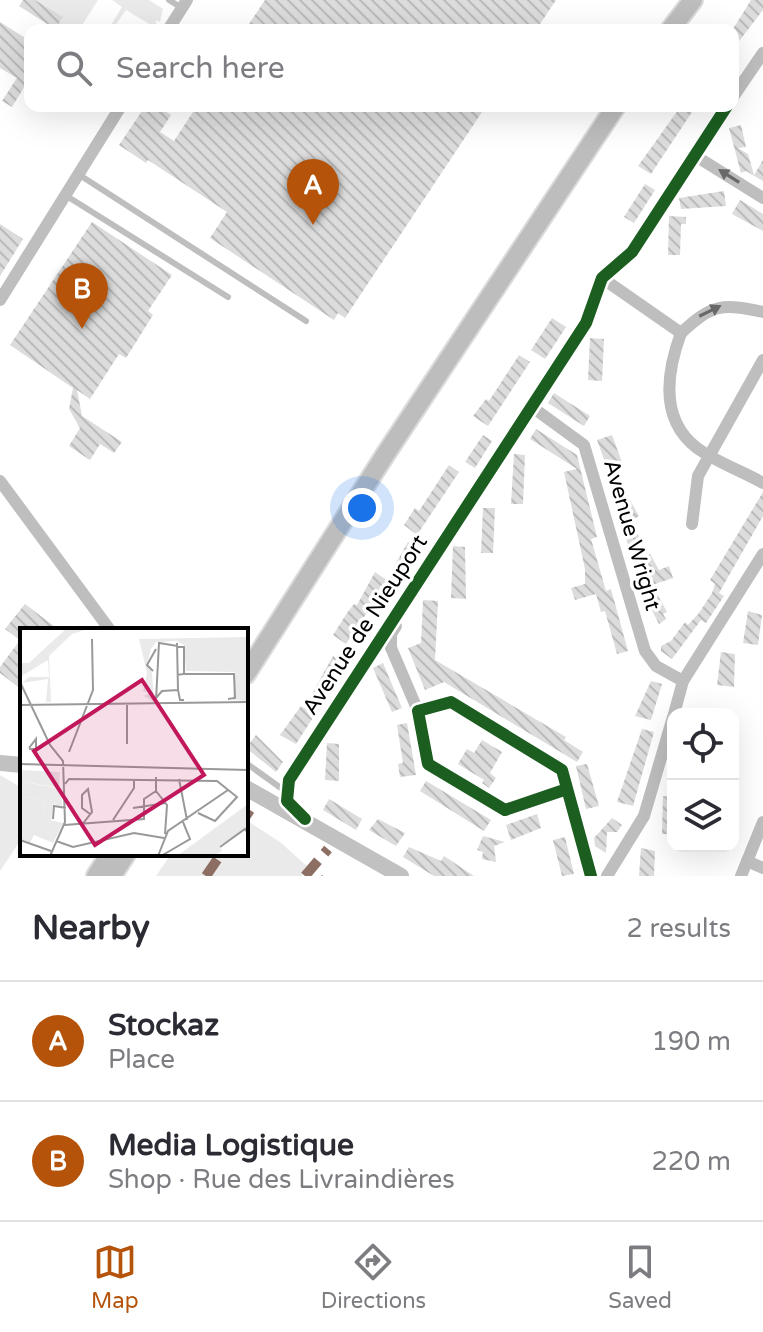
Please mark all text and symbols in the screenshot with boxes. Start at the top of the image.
search box [24,24,739,112]
icon: search [52,46,96,90]
text: Search here [116,50,285,87]
pin: A [287,159,339,225]
one-way arrow [718,170,740,184]
pin: B [56,263,108,329]
one-way arrow [699,304,722,318]
street label: Avenue Wright [598,456,666,614]
your location [342,488,382,528]
street label: Avenue de Nieuport [297,530,433,720]
inset map [20,628,248,856]
map controls [667,708,739,852]
button: locate [667,708,739,780]
button: layers [667,780,739,852]
text: Nearby [32,908,150,949]
text: 2 results [626,913,731,944]
text: Stockaz [108,1007,219,1044]
text: A [48,1026,68,1057]
text: 190 m [651,1026,731,1057]
text: Place [108,1044,175,1075]
text: Media Logistique [108,1127,354,1164]
text: B [49,1146,67,1177]
text: 220 m [651,1146,731,1177]
text: Shop · Rue des Livraindières [108,1164,455,1195]
tab: Map [91,1240,139,1314]
tab: Directions [321,1240,426,1314]
tab: Saved [608,1240,672,1314]

